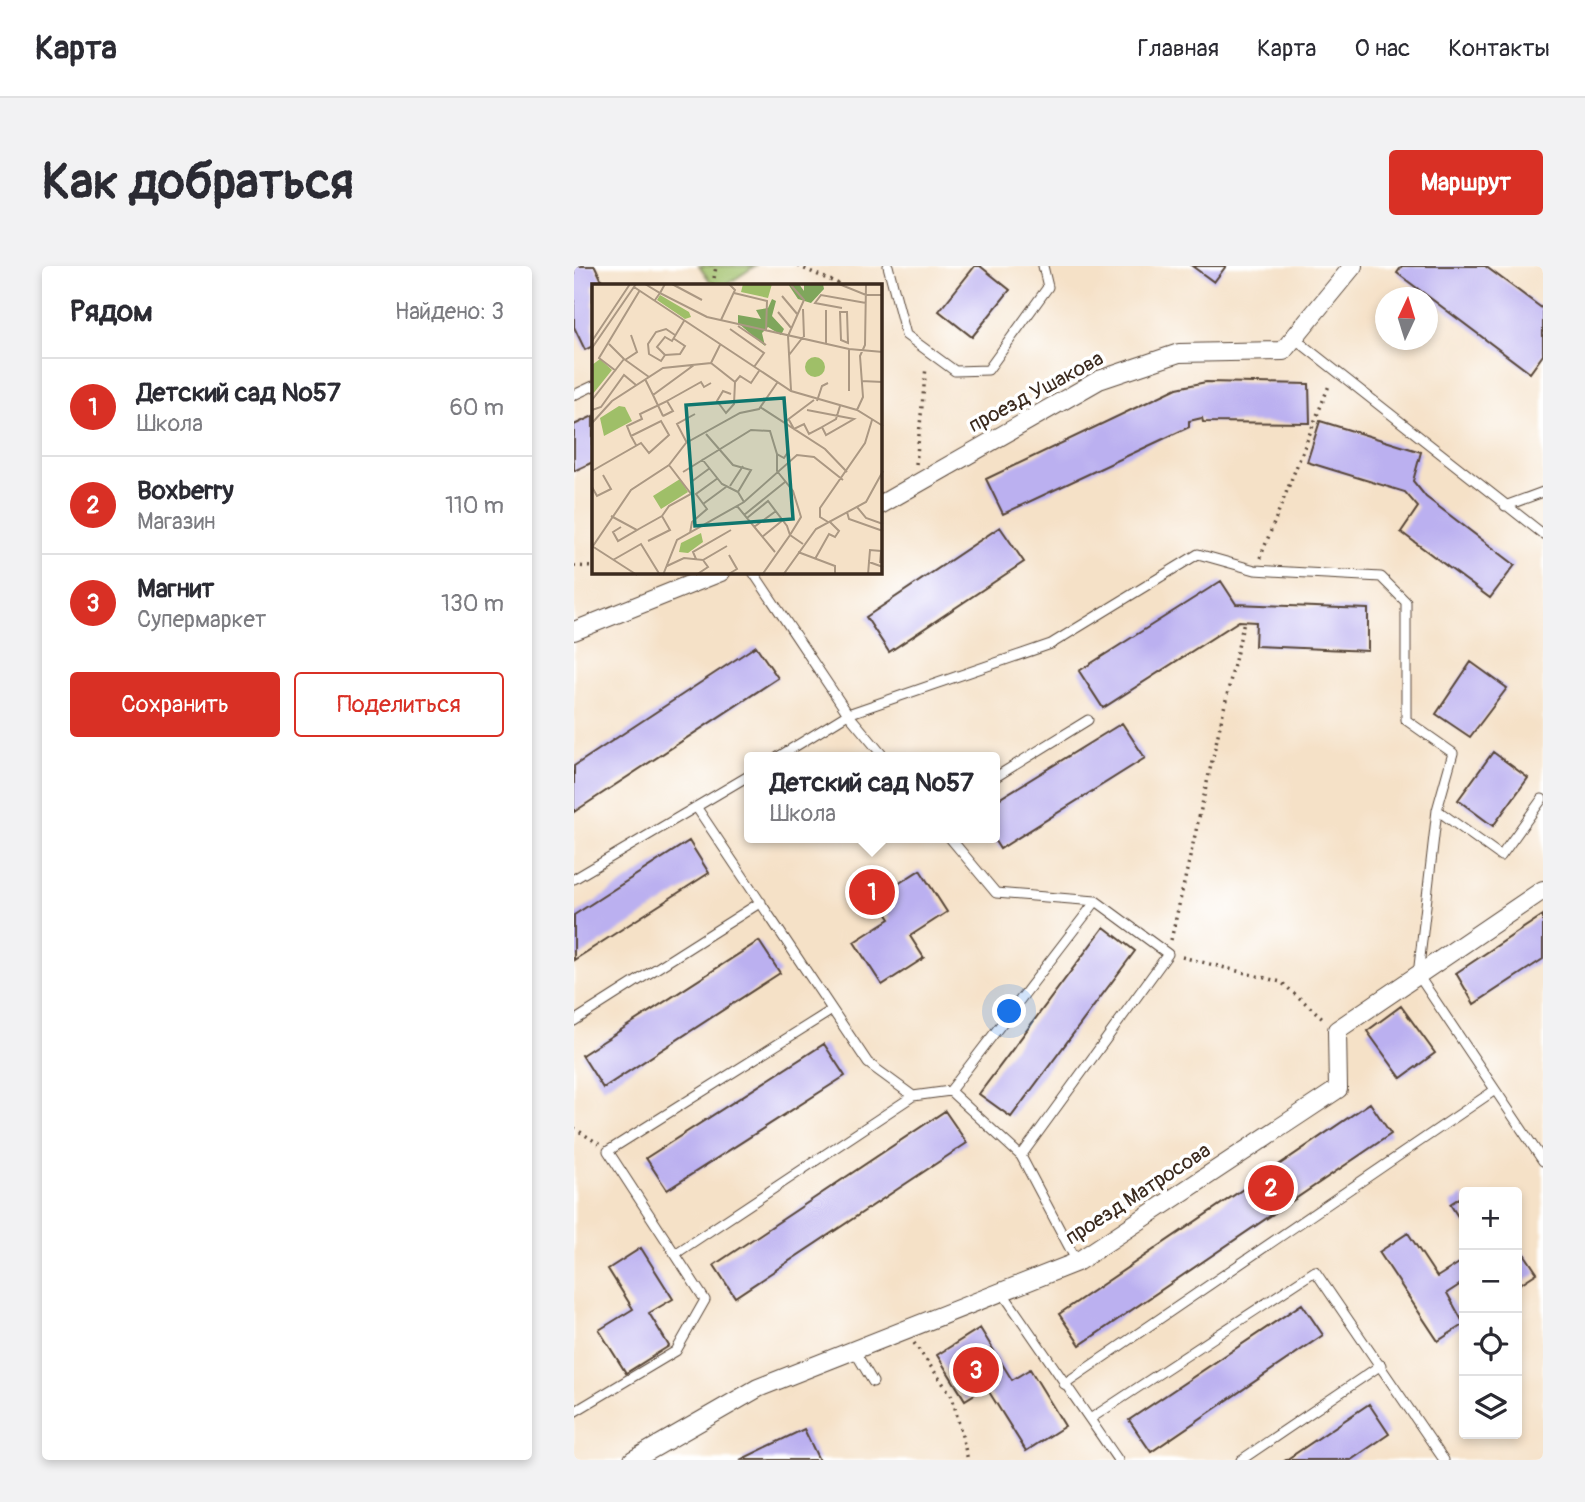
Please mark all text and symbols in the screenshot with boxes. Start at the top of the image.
text: Карта [35,28,117,69]
text: Главная [1138,34,1219,63]
text: Карта [1257,34,1317,63]
text: О нас [1355,34,1410,63]
text: Контакты [1448,34,1550,63]
button: Маршрут [1389,150,1543,215]
text: Как добраться [42,152,354,213]
inset map [592,284,882,574]
north arrow [1375,287,1438,350]
text: Рядом [70,293,153,330]
text: Найдено: 3 [395,297,504,326]
street label: проезд Ушакова [964,345,1108,439]
text: Детский сад №57 [137,377,341,409]
text: 1 [89,393,98,422]
text: 60 m [449,393,504,422]
text: Школа [137,409,203,438]
text: Boxberry [137,475,234,507]
text: 2 [87,491,99,520]
text: 110 m [445,491,504,520]
text: Магазин [137,507,216,536]
text: Магнит [137,573,214,605]
text: 3 [87,589,99,618]
text: 130 m [441,589,504,618]
text: Супермаркет [137,605,266,634]
button: Сохранить [70,672,280,737]
button: Поделиться [294,672,504,737]
popup [744,752,1000,843]
text: Детский сад №57 [770,767,974,799]
text: Школа [770,799,836,828]
pin: 1 [849,866,895,918]
your location [992,994,1026,1028]
street label: проезд Матросова [1060,1137,1216,1251]
pin: 2 [1248,1162,1294,1214]
map controls [1459,1187,1522,1439]
button: + [1459,1187,1522,1250]
button: − [1459,1250,1522,1313]
button: locate [1459,1313,1522,1376]
pin: 3 [953,1344,999,1396]
button: layers [1459,1376,1522,1439]

